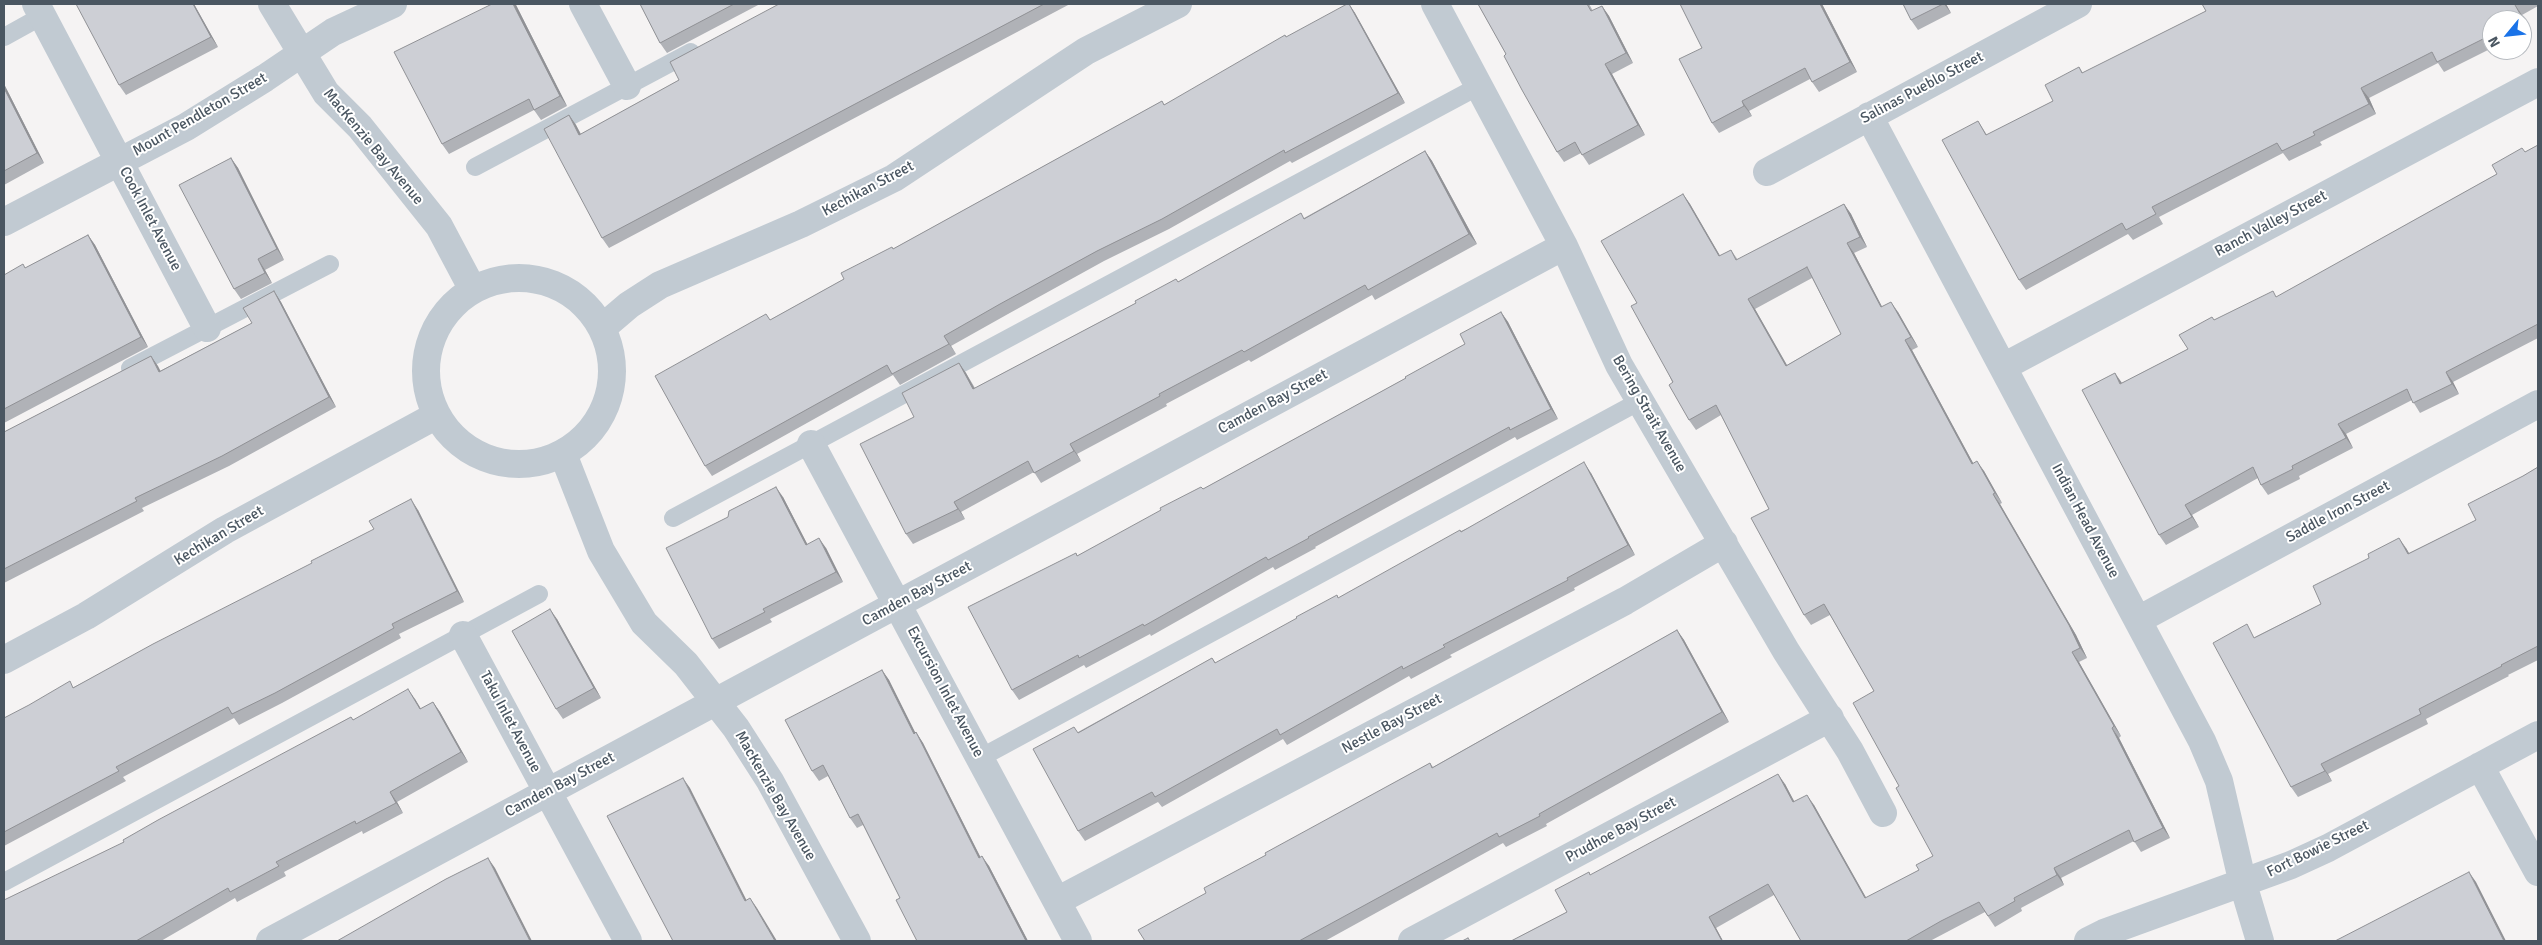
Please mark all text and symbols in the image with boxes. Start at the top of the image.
north arrow [2482,10,2532,60]
text: N [2484,34,2504,50]
street label: Salinas Pueblo Street [1858,48,1986,128]
street label: Mount Pendleton Street [130,69,270,161]
street label: MacKenzie Bay Avenue [319,85,427,209]
street label: Kechikan Street [819,157,917,221]
street label: Cook Inlet Avenue [115,164,185,274]
street label: Ranch Valley Street [2212,187,2330,261]
street label: Bering Strait Avenue [1608,352,1690,476]
street label: Camden Bay Street [1215,366,1331,438]
street label: Indian Head Avenue [2047,461,2123,581]
street label: Saddle Iron Street [2283,477,2393,547]
street label: Kechikan Street [171,502,267,570]
street label: Camden Bay Street [859,558,975,630]
street label: Excursion Inlet Avenue [903,623,987,761]
street label: Taku Inlet Avenue [476,668,544,776]
street label: Nestle Bay Street [1339,690,1445,758]
street label: MacKenzie Bay Avenue [731,728,819,864]
street label: Camden Bay Street [502,749,618,821]
street label: Prudhoe Bay Street [1563,793,1679,867]
street label: Fort Bowie Street [2264,817,2372,881]

